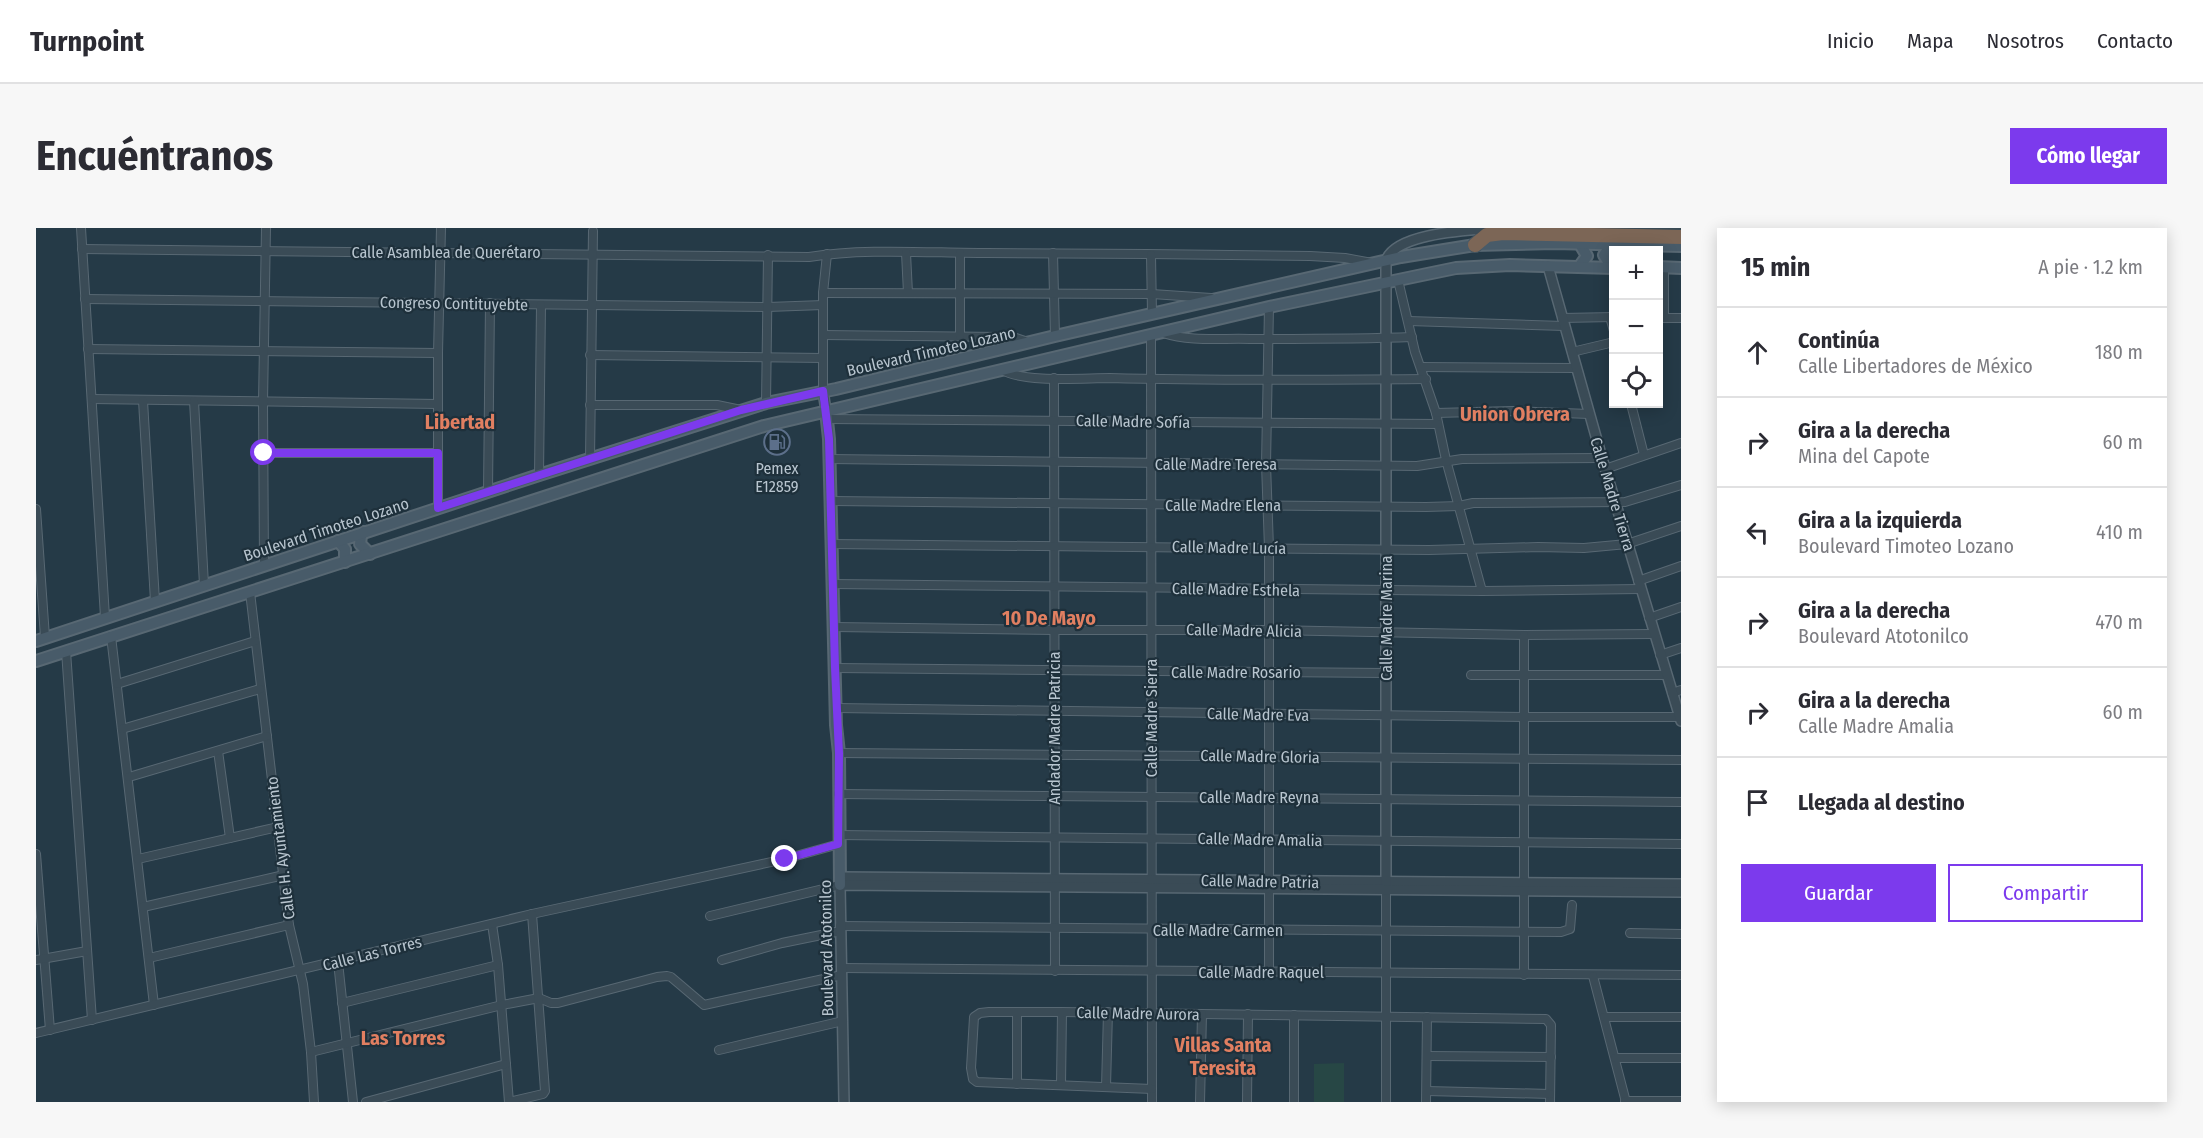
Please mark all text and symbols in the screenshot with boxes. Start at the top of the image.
text: Turnpoint [30,25,144,58]
text: Inicio [1827,28,1874,54]
text: Mapa [1907,28,1954,54]
text: Nosotros [1987,28,2064,54]
text: Contacto [2097,28,2173,54]
button: Cómo llegar [2010,128,2167,184]
text: Encuéntranos [36,131,273,181]
street label: Calle Asamblea de Querétaro [351,243,541,262]
map controls [1609,246,1663,408]
button: + [1609,246,1663,300]
text: 15 min [1741,252,1810,283]
text: A pie · 1.2 km [2038,255,2143,279]
street label: Congreso Contituyebte [380,293,528,314]
button: − [1609,300,1663,354]
street label: Boulevard Timoteo Lozano [845,323,1017,380]
text: Continúa [1798,327,1880,354]
icon: ahead [1741,336,1774,369]
text: 180 m [2095,340,2143,364]
button: locate [1609,354,1663,408]
text: Calle Libertadores de México [1798,354,2033,378]
district label: Union Obrera [1460,402,1570,426]
district label: Libertad [425,410,495,434]
street label: Calle Madre Sofía [1076,411,1190,432]
text: Gira a la derecha [1798,417,1950,444]
icon: right [1741,426,1774,459]
fuel station icon: Pemex E12859 [762,427,792,457]
text: 60 m [2103,430,2143,454]
street label: Calle Madre Tierra [1586,435,1639,554]
route start [250,439,276,465]
text: Mina del Capote [1798,444,1930,468]
street label: Calle Madre Teresa [1155,455,1277,474]
place label: Pemex E12859 [755,459,799,496]
street label: Boulevard Timoteo Lozano [241,494,411,565]
street label: Calle Madre Elena [1165,496,1281,515]
text: Gira a la izquierda [1798,507,1962,534]
icon: left [1741,516,1774,549]
text: 410 m [2096,520,2143,544]
text: Boulevard Timoteo Lozano [1798,534,2014,558]
street label: Calle Madre Lucía [1172,537,1286,558]
street label: Calle Madre Marina [1377,555,1396,681]
street label: Calle Madre Esthela [1172,579,1300,600]
text: Gira a la derecha [1798,597,1950,624]
district label: 10 De Mayo [1002,606,1096,630]
icon: right [1741,606,1774,639]
text: 470 m [2095,610,2143,634]
street label: Calle Madre Alicia [1186,620,1302,641]
text: Boulevard Atotonilco [1798,624,1969,648]
street label: Andador Madre Patricia [1045,651,1064,805]
street label: Calle Madre Sierra [1142,659,1161,777]
street label: Calle Madre Rosario [1171,663,1301,682]
text: Gira a la derecha [1798,687,1950,714]
icon: right [1741,696,1774,729]
text: 60 m [2103,700,2143,724]
street label: Calle Madre Eva [1207,704,1309,725]
text: Calle Madre Amalia [1798,714,1954,738]
street label: Calle Madre Gloria [1200,746,1320,767]
street label: Calle H. Ayuntamiento [262,775,299,921]
icon: arrive [1741,786,1774,819]
street label: Calle Madre Reyna [1199,788,1319,807]
text: Llegada al destino [1798,789,1965,816]
street label: Calle Madre Amalia [1197,829,1323,850]
route end [771,845,797,871]
button: Guardar [1741,864,1936,922]
button: Compartir [1948,864,2143,922]
street label: Calle Madre Patria [1201,871,1319,892]
street label: Boulevard Atotonilco [816,880,837,1016]
street label: Calle Madre Carmen [1153,921,1283,940]
street label: Calle Las Torres [321,932,424,975]
street label: Calle Madre Raquel [1198,963,1324,982]
street label: Calle Madre Aurora [1076,1003,1200,1024]
district label: Las Torres [361,1026,445,1050]
district label: Villas Santa Teresita [1174,1033,1271,1080]

